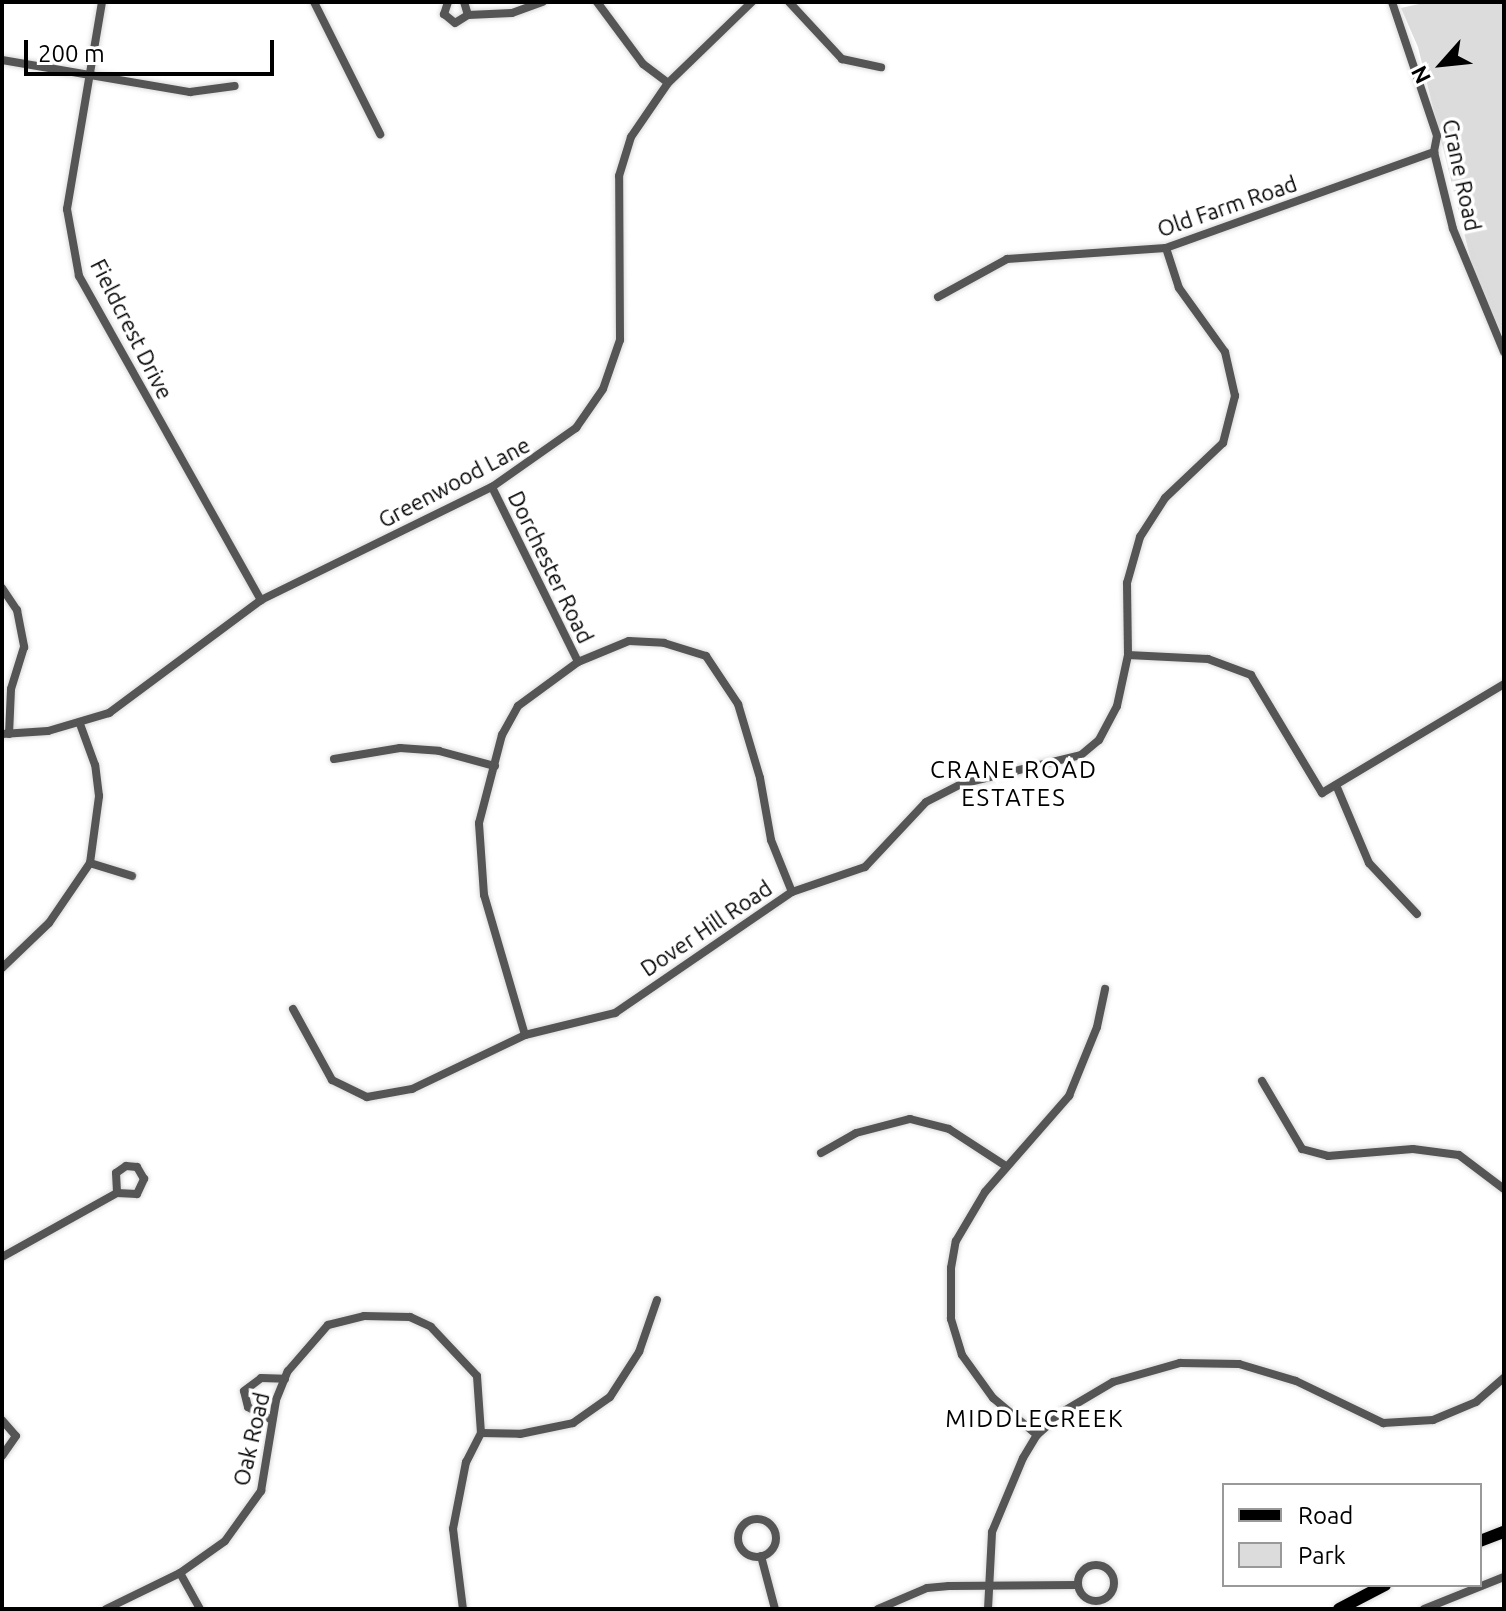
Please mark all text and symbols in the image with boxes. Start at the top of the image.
scale bar [28,24,278,74]
north arrow [1402,24,1482,104]
text: 200 m [38,40,105,67]
text: N [1405,62,1435,88]
street label: Crane Road [1437,117,1487,233]
street label: Old Farm Road [1154,170,1300,242]
street label: Fieldcrest Drive [85,255,179,403]
street label: Greenwood Lane [374,431,534,533]
street label: Dorchester Road [503,487,599,647]
district label: CRANE ROAD ESTATES [930,756,1098,812]
street label: Dover Hill Road [635,874,777,982]
street label: Oak Road [227,1390,275,1488]
district label: MIDDLECREEK [945,1405,1125,1433]
legend [1222,1483,1482,1587]
text: Road [1298,1502,1353,1529]
text: Park [1298,1542,1346,1569]

